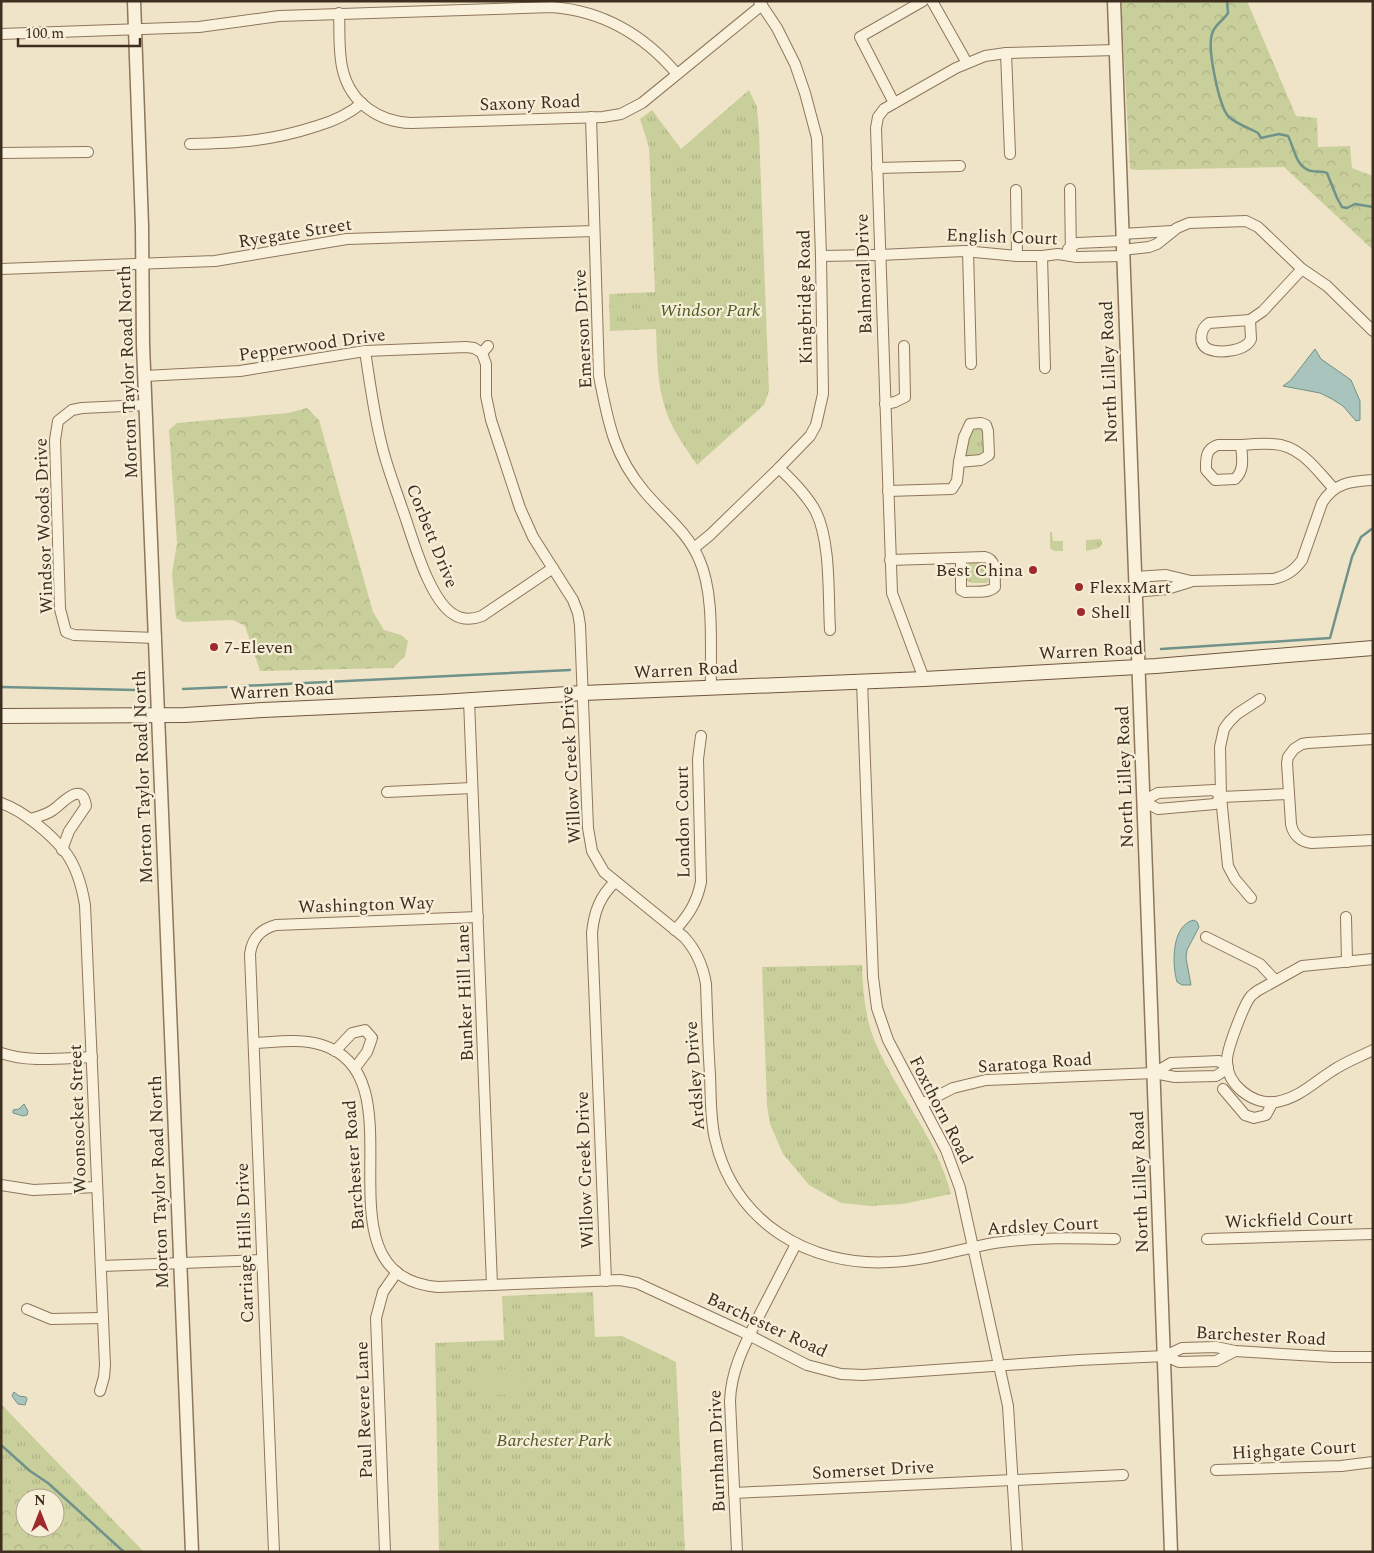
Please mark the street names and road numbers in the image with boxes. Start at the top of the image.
street label: Saxony Road [479,88,581,118]
street label: Ryegate Street [236,211,354,255]
street label: Balmoral Drive [848,213,880,335]
street label: English Court [946,222,1058,252]
street label: Kingbridge Road [790,229,820,365]
street label: Morton Taylor Road North [111,265,145,479]
street label: Emerson Drive [566,269,600,389]
street label: North Lilley Road [1093,300,1125,444]
street label: Pepperwood Drive [237,321,387,369]
street label: Windsor Woods Drive [27,438,61,614]
street label: Corbett Drive [399,480,465,592]
street label: Warren Road [1038,635,1144,667]
street label: Warren Road [633,654,739,686]
street label: Morton Taylor Road North [126,670,160,884]
street label: Warren Road [229,675,335,707]
street label: Willow Creek Drive [553,686,589,844]
street label: North Lilley Road [1109,705,1141,849]
street label: London Court [669,765,697,879]
street label: Washington Way [298,889,436,921]
street label: Bunker Hill Lane [449,924,481,1062]
street label: Ardsley Drive [678,1020,712,1132]
street label: Woonsocket Street [62,1044,94,1194]
street label: Saratoga Road [977,1046,1093,1080]
street label: Foxthorn Road [902,1051,980,1169]
street label: Morton Taylor Road North [142,1075,176,1289]
street label: Willow Creek Drive [569,1091,601,1249]
street label: Barchester Road [336,1099,372,1231]
street label: North Lilley Road [1124,1110,1156,1254]
street label: Carriage Hills Drive [229,1162,261,1324]
street label: Wickfield Court [1224,1204,1354,1236]
street label: Ardsley Court [986,1210,1100,1242]
street label: Barchester Road [702,1285,832,1365]
street label: Barchester Road [1195,1319,1327,1353]
street label: Paul Revere Lane [348,1341,380,1479]
street label: Burnham Drive [701,1389,733,1513]
street label: Highgate Court [1231,1433,1357,1467]
street label: Somerset Drive [811,1453,935,1487]

